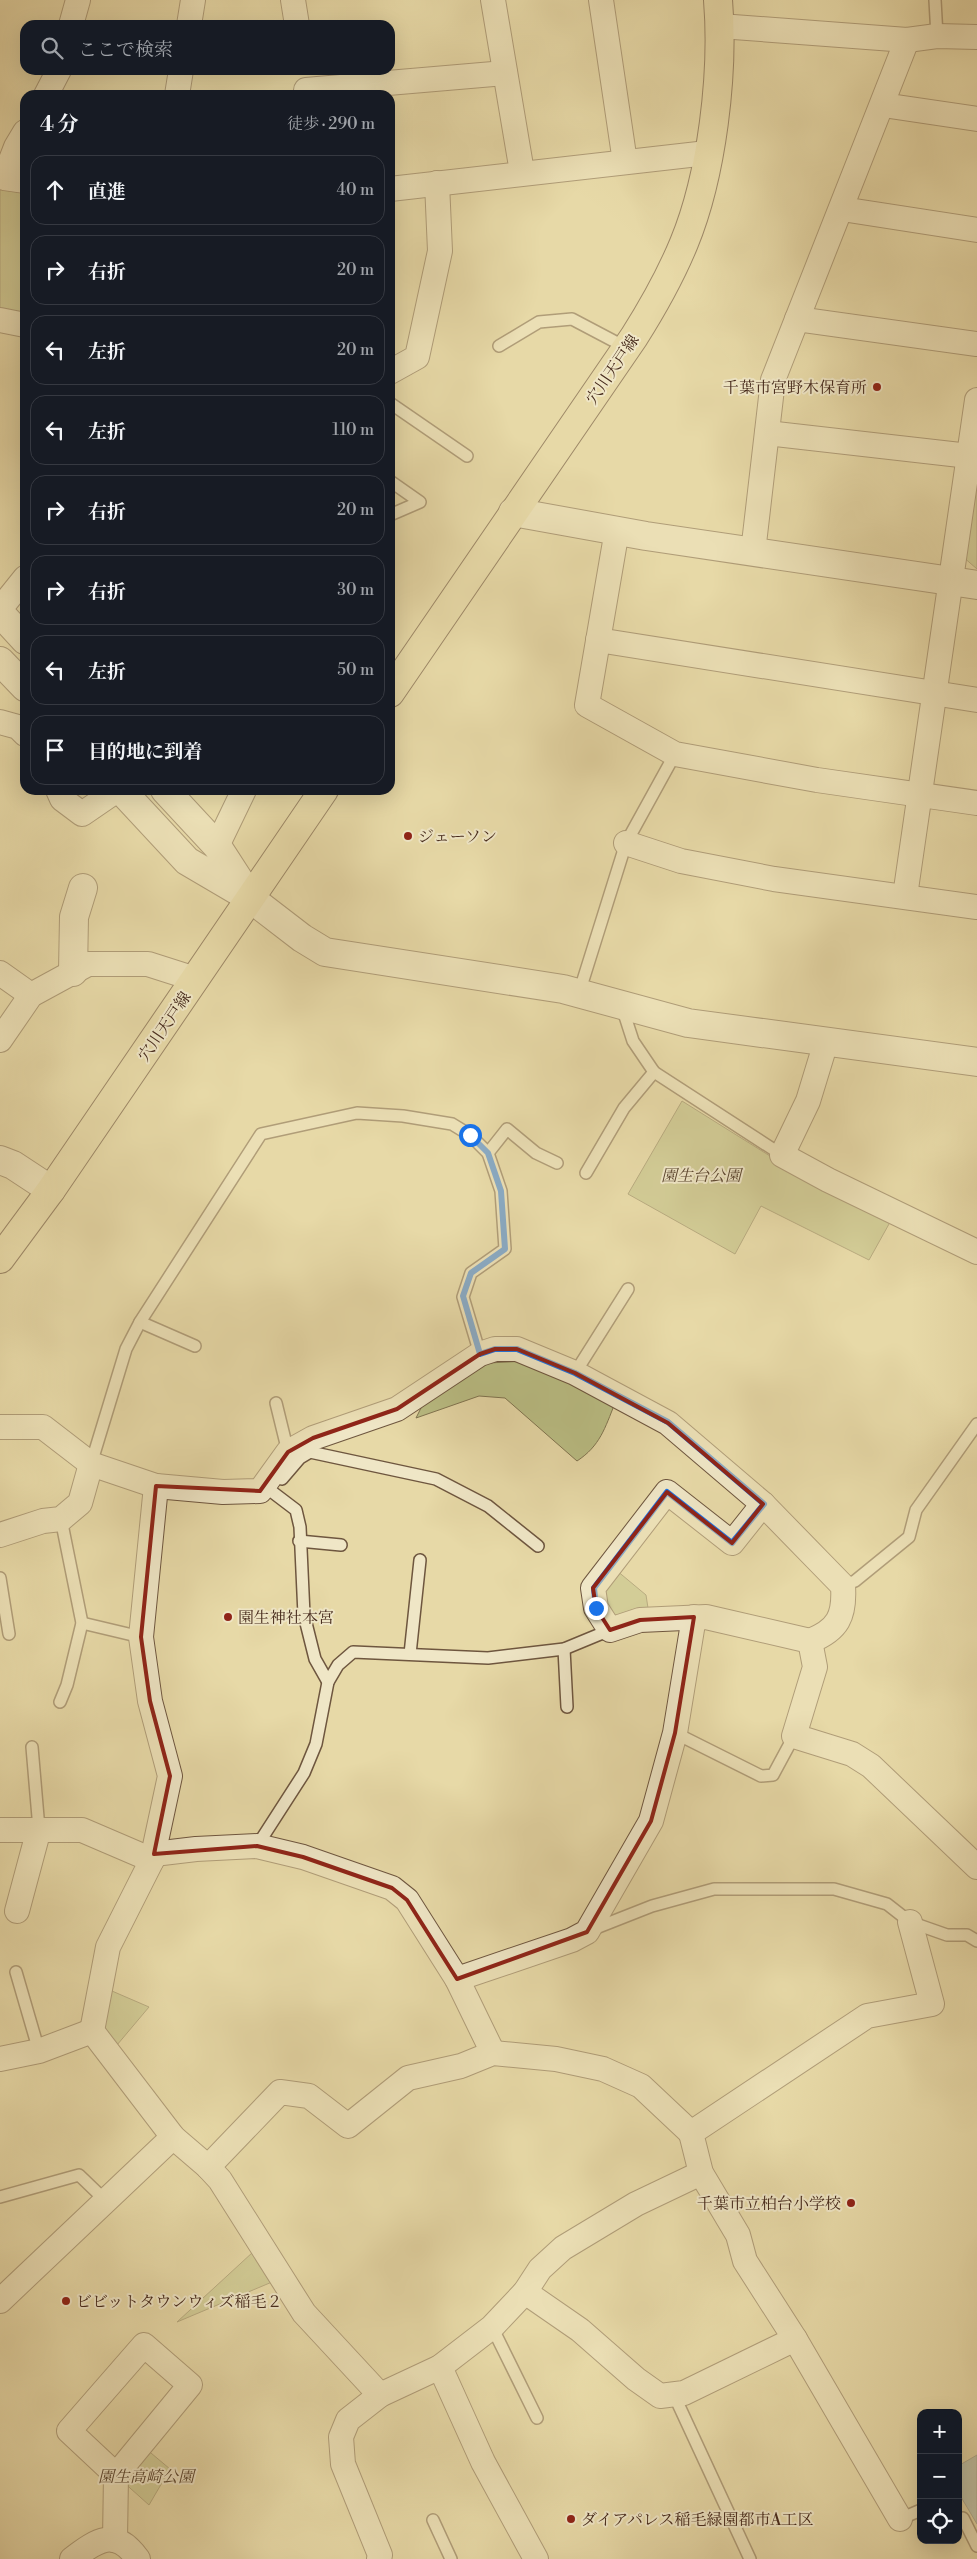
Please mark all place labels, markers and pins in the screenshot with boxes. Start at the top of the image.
place label: 千葉市宮野木保育所 [723,378,867,398]
marker: 千葉市宮野木保育所 [871,381,883,393]
place label: ジェーソン [418,827,497,847]
marker: ジェーソン [402,830,414,842]
place label: 園生神社本宮 [238,1608,334,1628]
marker: 園生神社本宮 [222,1611,234,1623]
place label: 千葉市立柏台小学校 [697,2194,841,2214]
marker: 千葉市立柏台小学校 [845,2197,857,2209]
place label: ビビットタウンウィズ稲毛２ [76,2292,282,2312]
marker: ビビットタウンウィズ稲毛２ [60,2295,72,2307]
place label: ダイアパレス稲毛緑園都市A工区 [581,2510,813,2530]
marker: ダイアパレス稲毛緑園都市A工区 [565,2513,577,2525]

